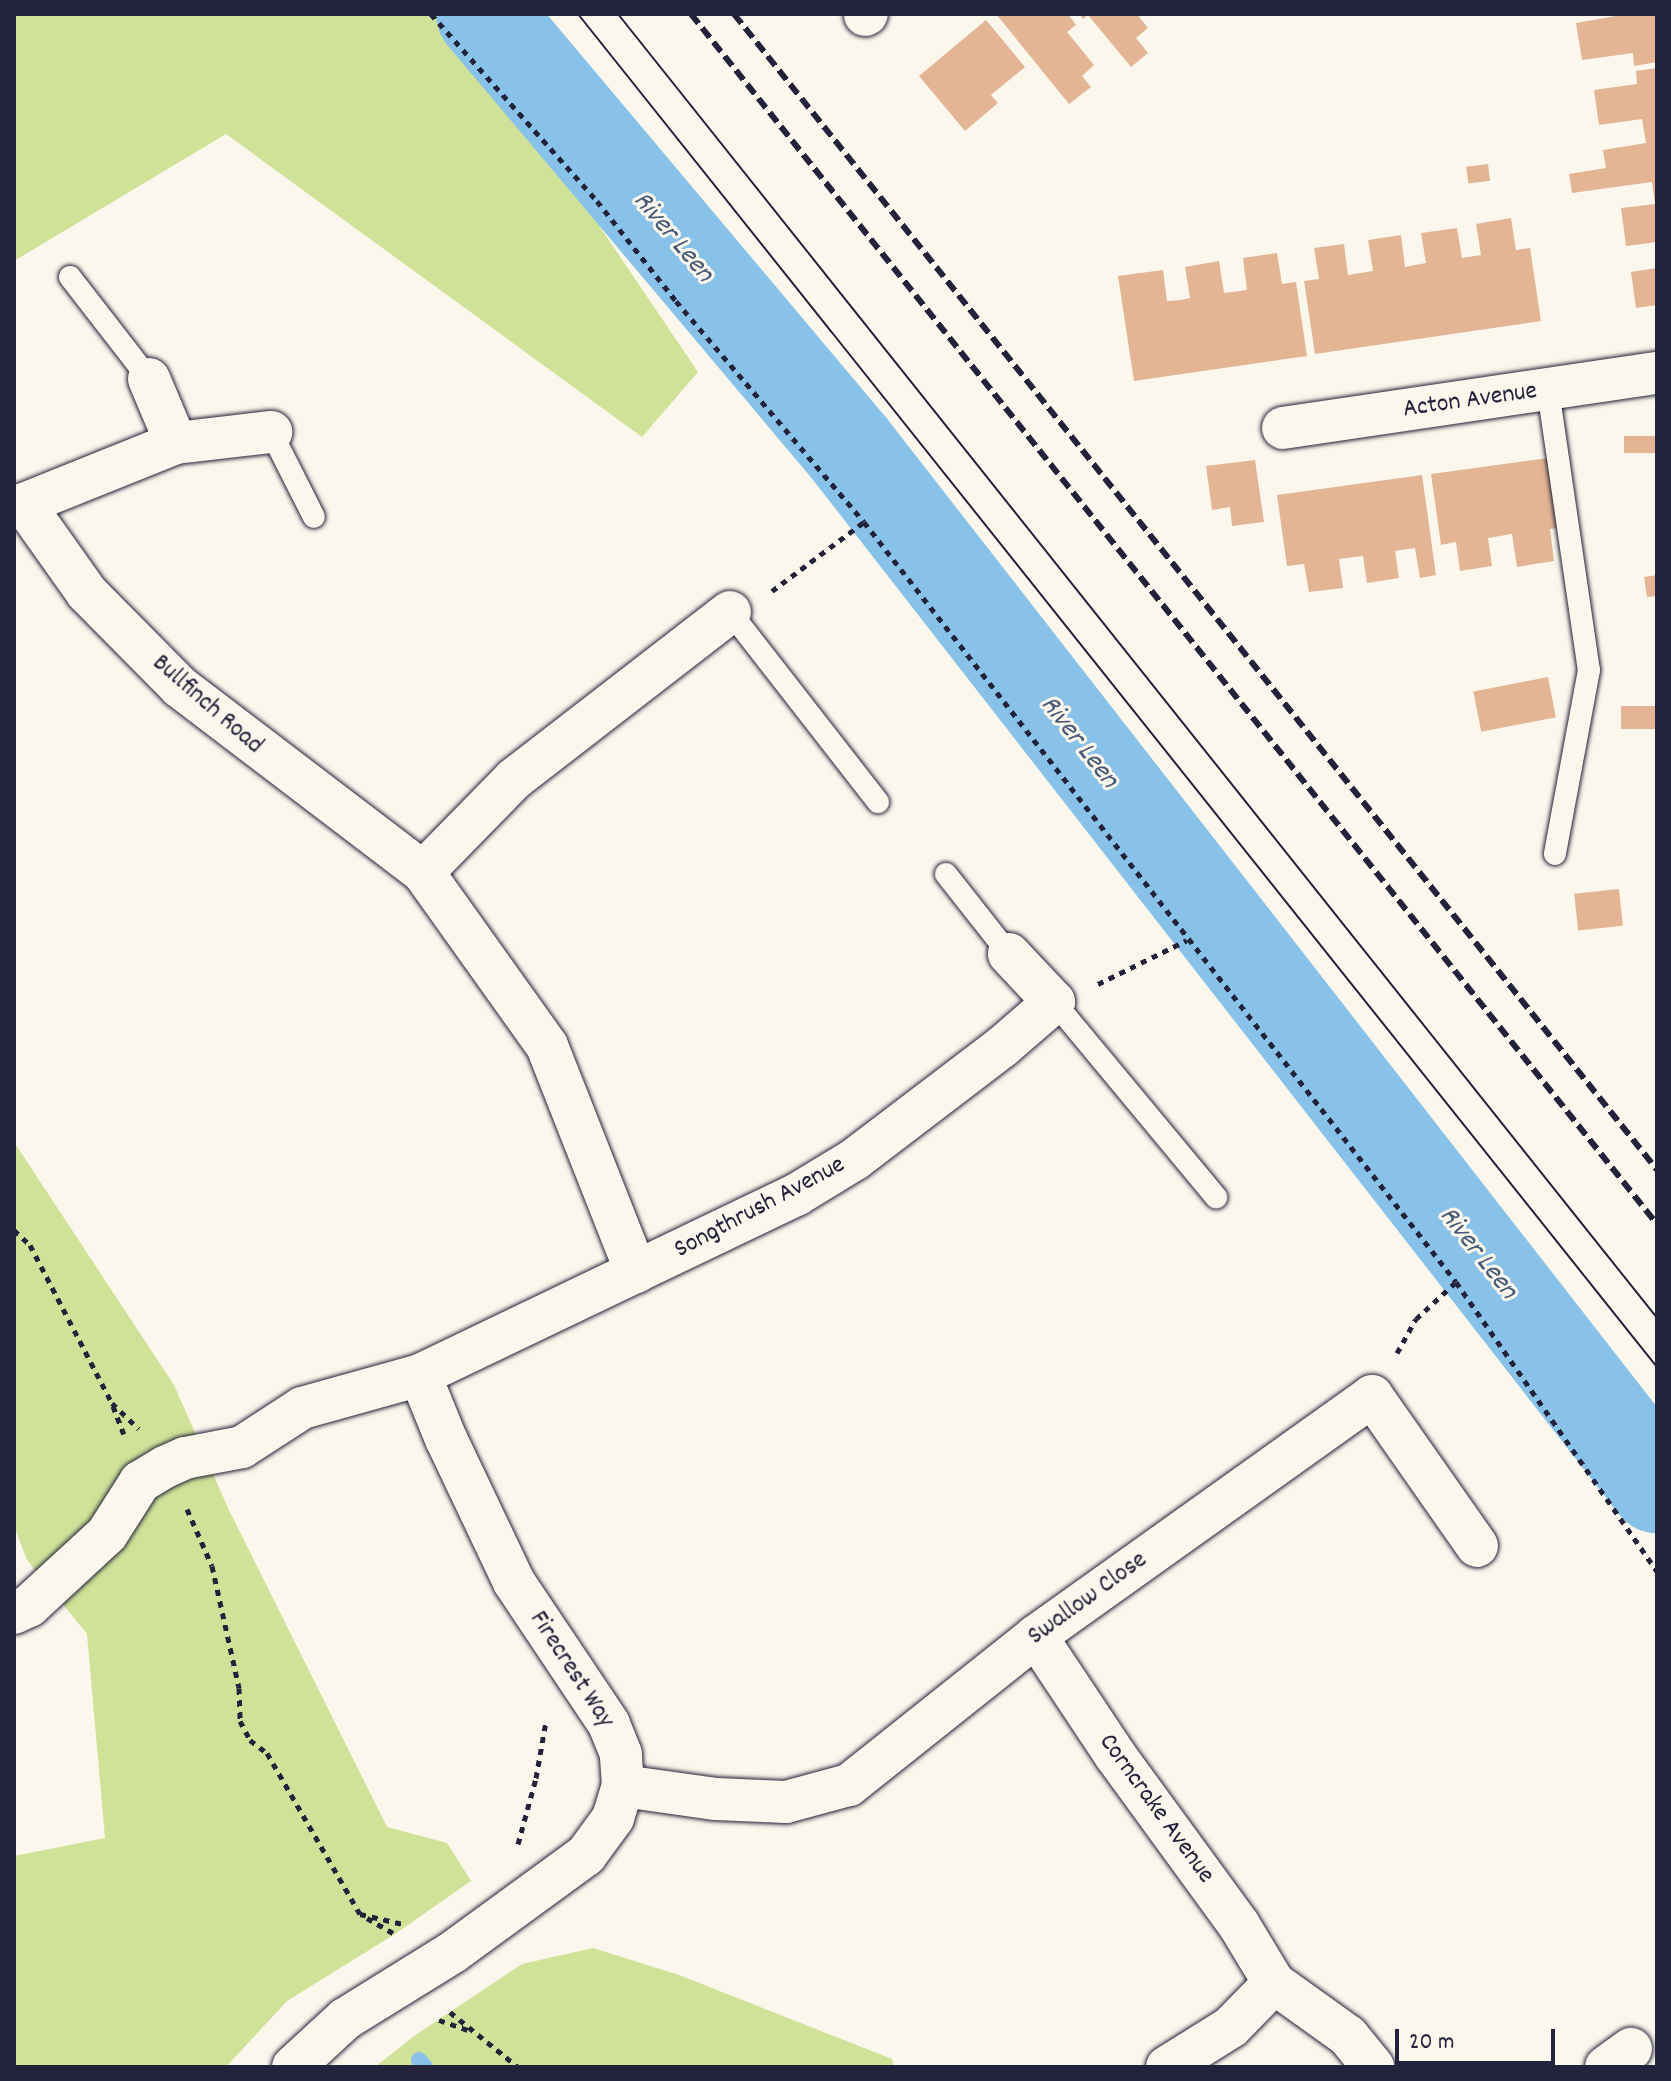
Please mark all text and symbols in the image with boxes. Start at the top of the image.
water label: River Leen [624,186,720,290]
street label: Acton Avenue [1401,376,1539,426]
street label: Bullfinch Road [145,648,269,762]
water label: River Leen [1031,690,1125,796]
street label: Songthrush Avenue [669,1150,851,1266]
water label: River Leen [1430,1201,1524,1307]
street label: Swallow Close [1022,1545,1154,1653]
street label: Firecrest Way [522,1606,620,1734]
street label: Corncrake Avenue [1091,1728,1221,1890]
scale bar [1399,2013,1559,2063]
text: 20 m [1409,2026,1455,2060]

